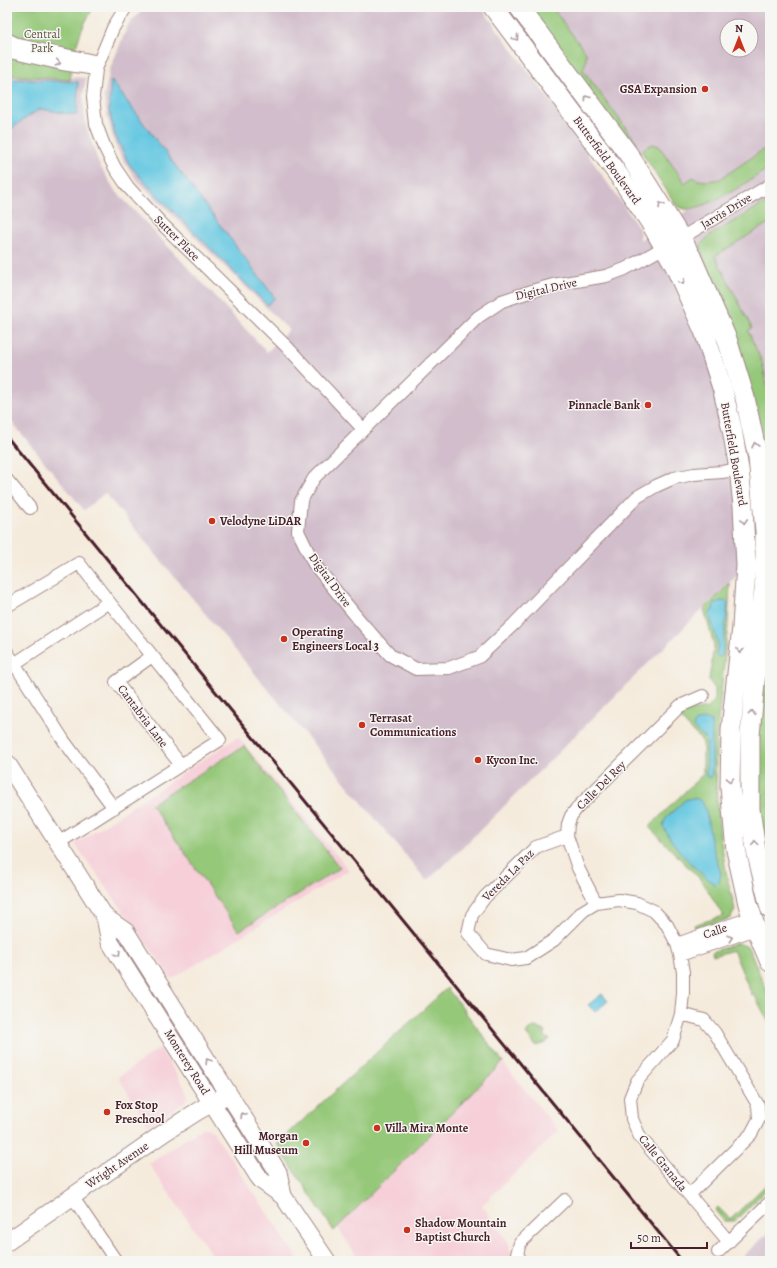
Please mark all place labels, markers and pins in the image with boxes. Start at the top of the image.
place label: GSA Expansion [620,81,697,97]
marker: GSA Expansion [700,84,710,94]
place label: Pinnacle Bank [568,397,641,413]
marker: Pinnacle Bank [643,400,653,410]
place label: Velodyne LiDAR [219,513,301,529]
marker: Velodyne LiDAR [207,516,217,526]
place label: Operating Engineers Local 3 [292,624,379,654]
marker: Operating Engineers Local 3 [279,634,289,644]
place label: Terrasat Communications [370,710,457,740]
marker: Terrasat Communications [357,720,367,730]
place label: Kycon Inc. [486,752,538,768]
marker: Kycon Inc. [473,755,483,765]
place label: Fox Stop Preschool [115,1097,165,1127]
marker: Fox Stop Preschool [102,1107,112,1117]
place label: Villa Mira Monte [384,1120,469,1136]
marker: Villa Mira Monte [372,1123,382,1133]
place label: Morgan Hill Museum [234,1128,298,1158]
marker: Morgan Hill Museum [301,1138,311,1148]
place label: Shadow Mountain Baptist Church [415,1215,507,1245]
marker: Shadow Mountain Baptist Church [402,1225,412,1235]

